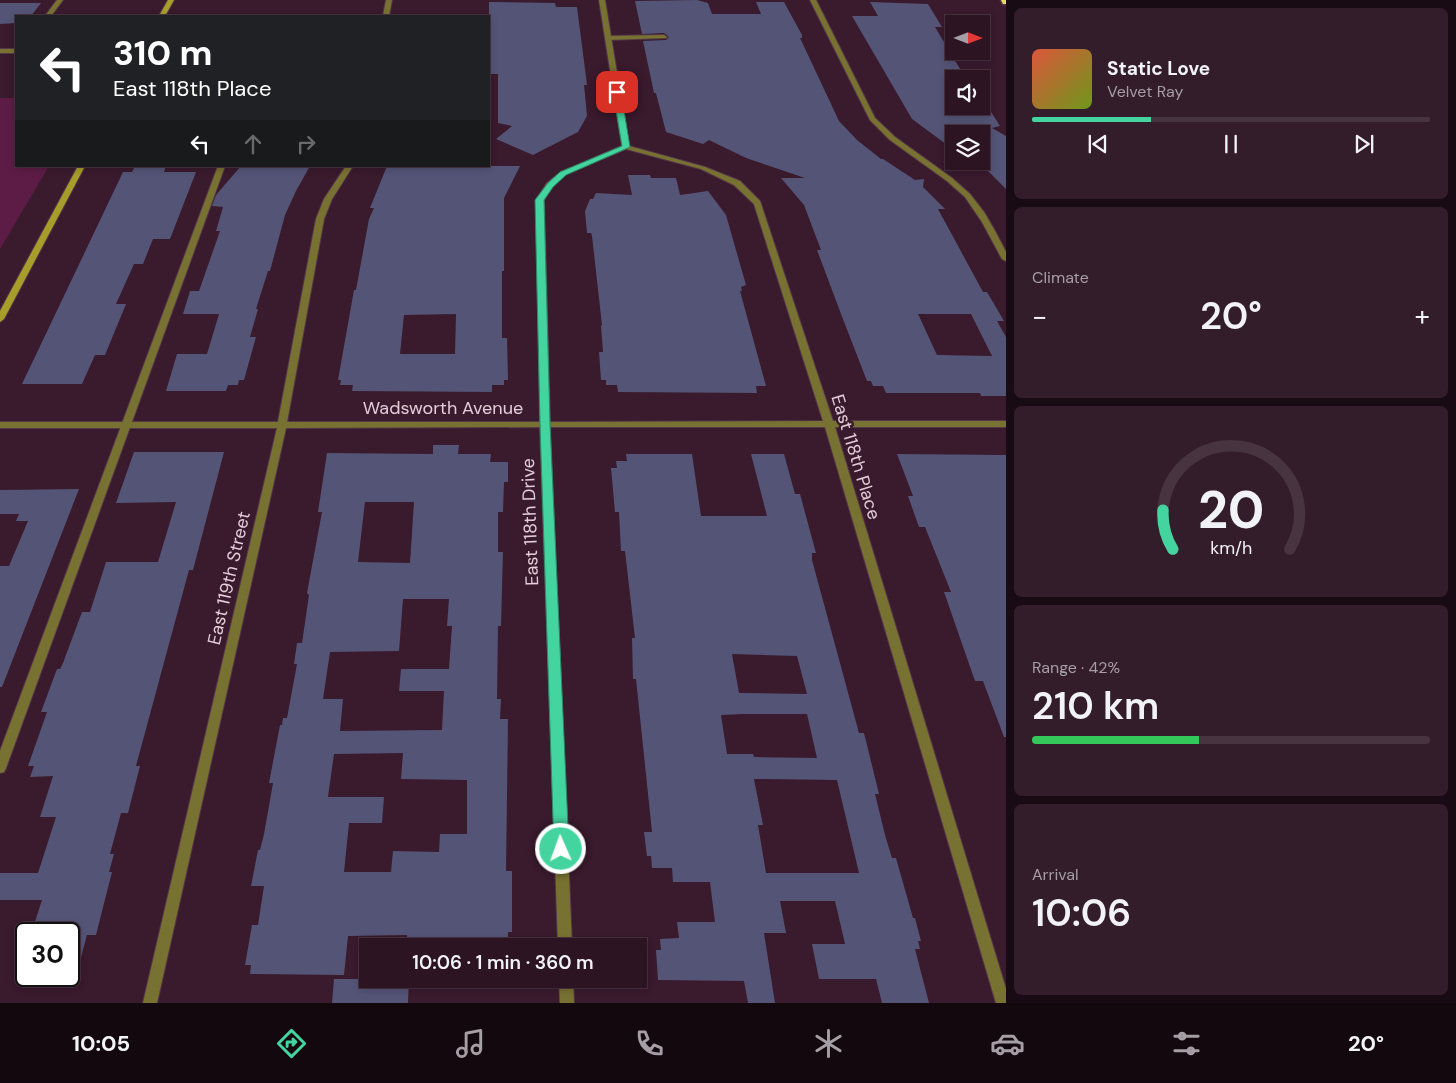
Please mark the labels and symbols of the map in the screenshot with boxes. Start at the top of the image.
north arrow [945,15,990,60]
pin [596,71,638,113]
street label: East 118th Place [826,392,886,522]
street label: Wadsworth Avenue [363,396,523,420]
street label: East 118th Drive [516,458,544,586]
street label: East 119th Street [202,509,256,647]
position arrow [534,822,586,874]
speed limit sign: 30 [15,922,80,987]

